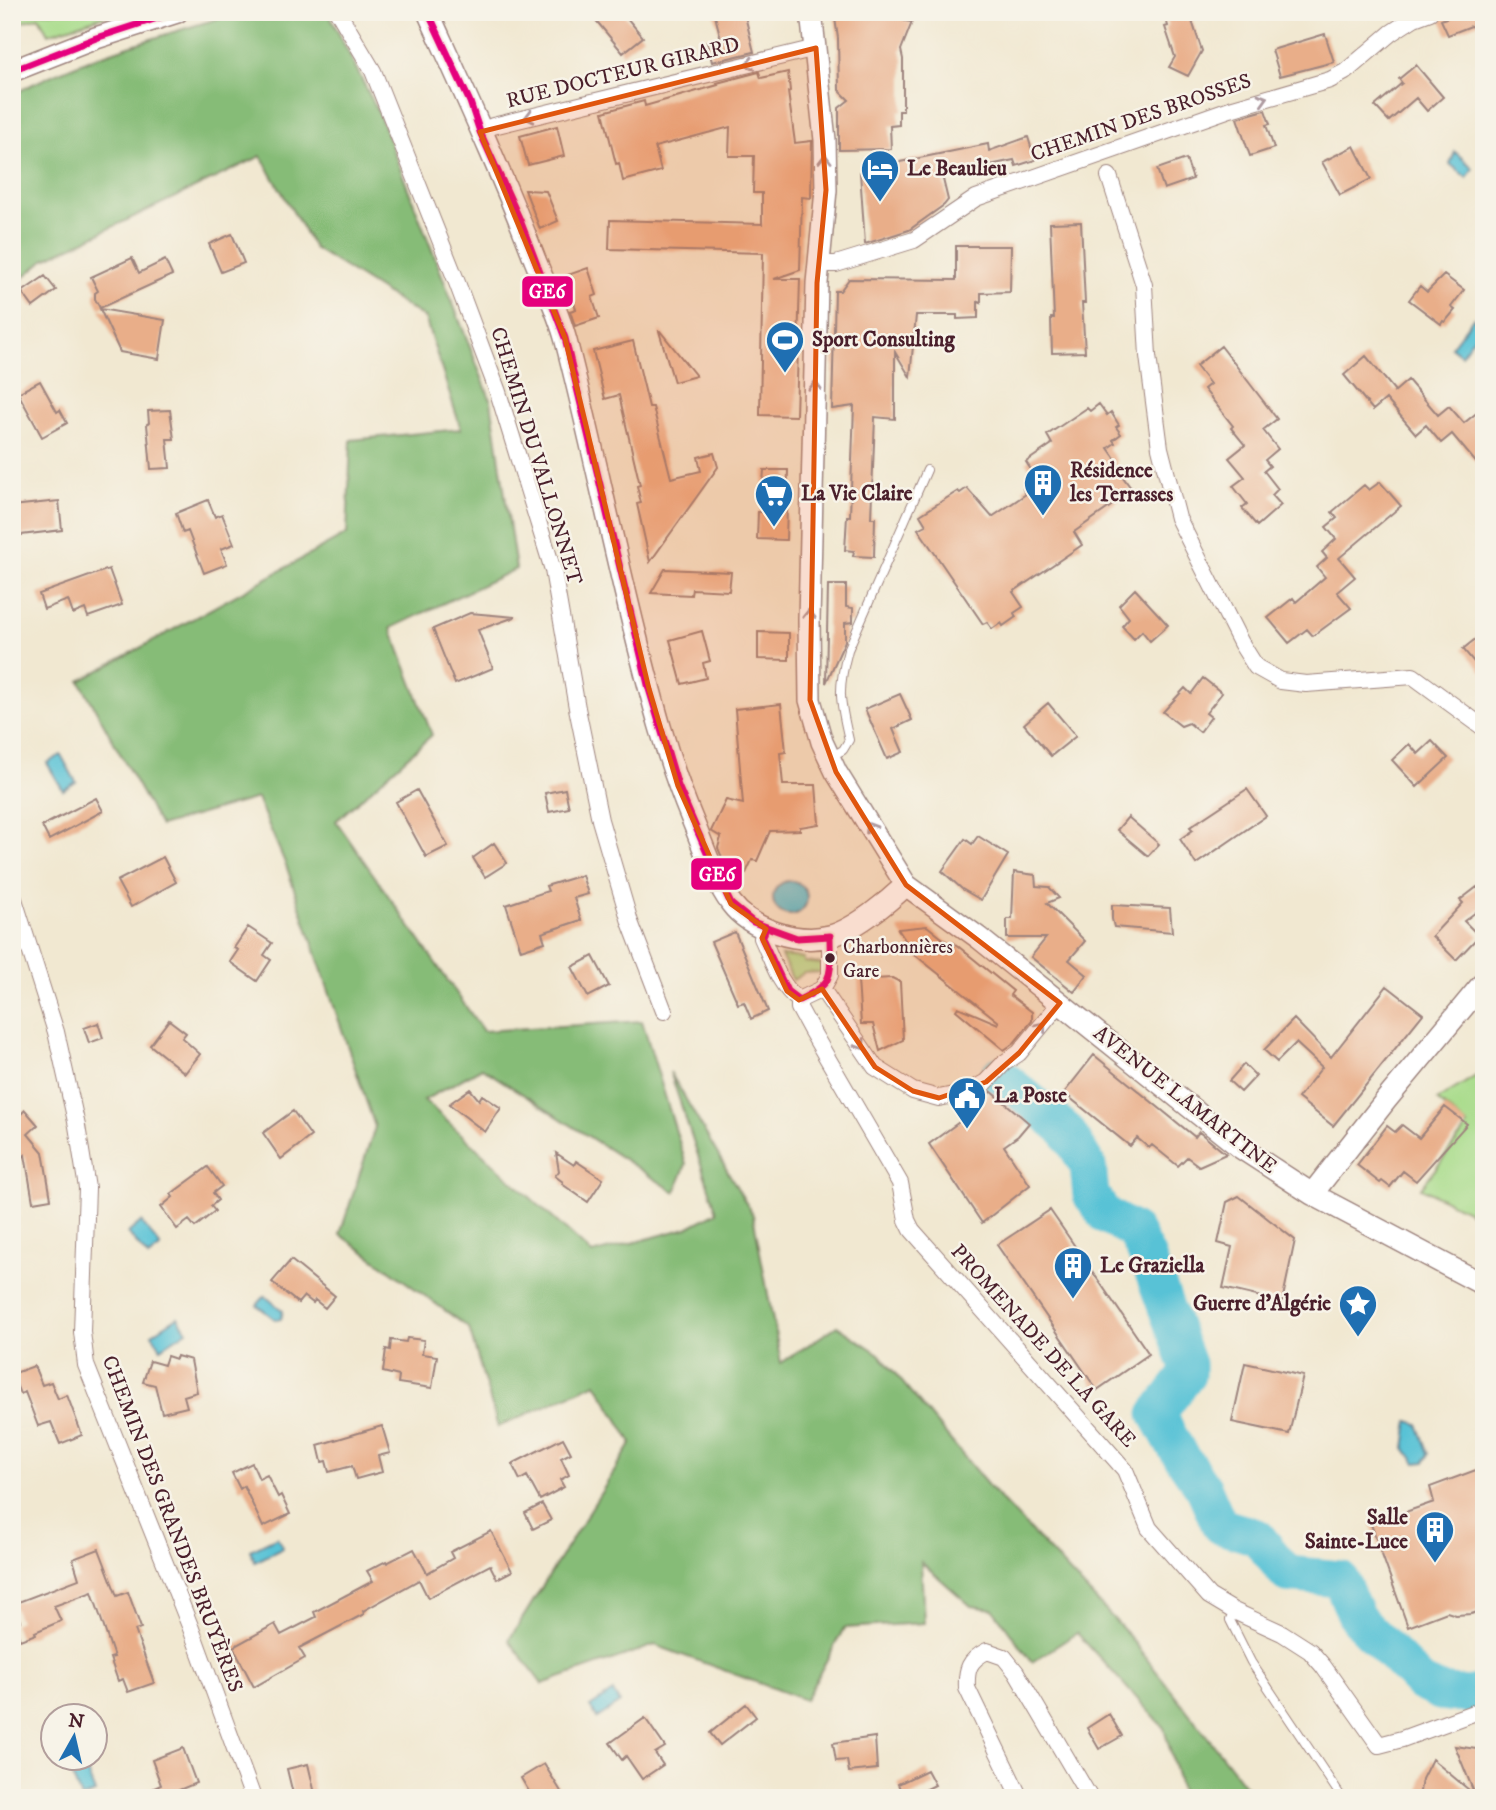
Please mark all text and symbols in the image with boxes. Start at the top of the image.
street label: RUE DOCTEUR GIRARD [504,31,742,115]
one-way arrow [744,56,756,70]
street label: CHEMIN DES BROSSES [1027,68,1255,168]
one-way arrow [1257,93,1269,107]
one-way arrow [523,109,535,124]
hotel icon: Le Beaulieu [859,148,901,203]
one-way arrow [817,153,833,164]
place label: Le Beaulieu [907,156,1007,182]
line badge: GE6 [521,275,574,308]
text: GE6 [529,281,566,304]
sports icon: Sport Consulting [764,319,806,374]
street label: CHEMIN DU VALLONNET [484,324,588,588]
place label: Sport Consulting [812,327,955,353]
one-way arrow [807,380,822,391]
place label: Résidence les Terrasses [1069,458,1173,508]
building icon: Résidence les Terrasses [1022,462,1064,517]
supermarket icon: La Vie Claire [753,473,795,528]
place label: La Vie Claire [801,481,913,507]
one-way arrow [801,608,817,618]
one-way arrow [865,821,878,834]
line badge: GE6 [690,857,743,891]
text: GE6 [699,864,736,887]
place label: Charbonnières Gare [843,936,953,983]
marker: Charbonnières Gare [823,951,837,965]
street label: AVENUE LAMARTINE [1088,1020,1282,1180]
one-way arrow [1033,1022,1046,1034]
one-way arrow [853,1037,865,1050]
public building icon: La Poste [946,1075,988,1130]
place label: La Poste [994,1083,1067,1109]
street label: PROMENADE DE LA GARE [945,1239,1141,1453]
building icon: Le Graziella [1052,1245,1094,1300]
place label: Le Graziella [1100,1253,1206,1279]
place icon: Guerre d'Algérie [1337,1283,1379,1338]
place label: Guerre d'Algérie [1193,1291,1331,1317]
street label: CHEMIN DES GRANDES BRUYÈRES [96,1352,249,1696]
place label: Salle Sainte-Luce [1305,1505,1408,1555]
building icon: Salle Sainte-Luce [1414,1509,1456,1564]
north arrow [38,1702,108,1772]
text: N [67,1709,86,1734]

